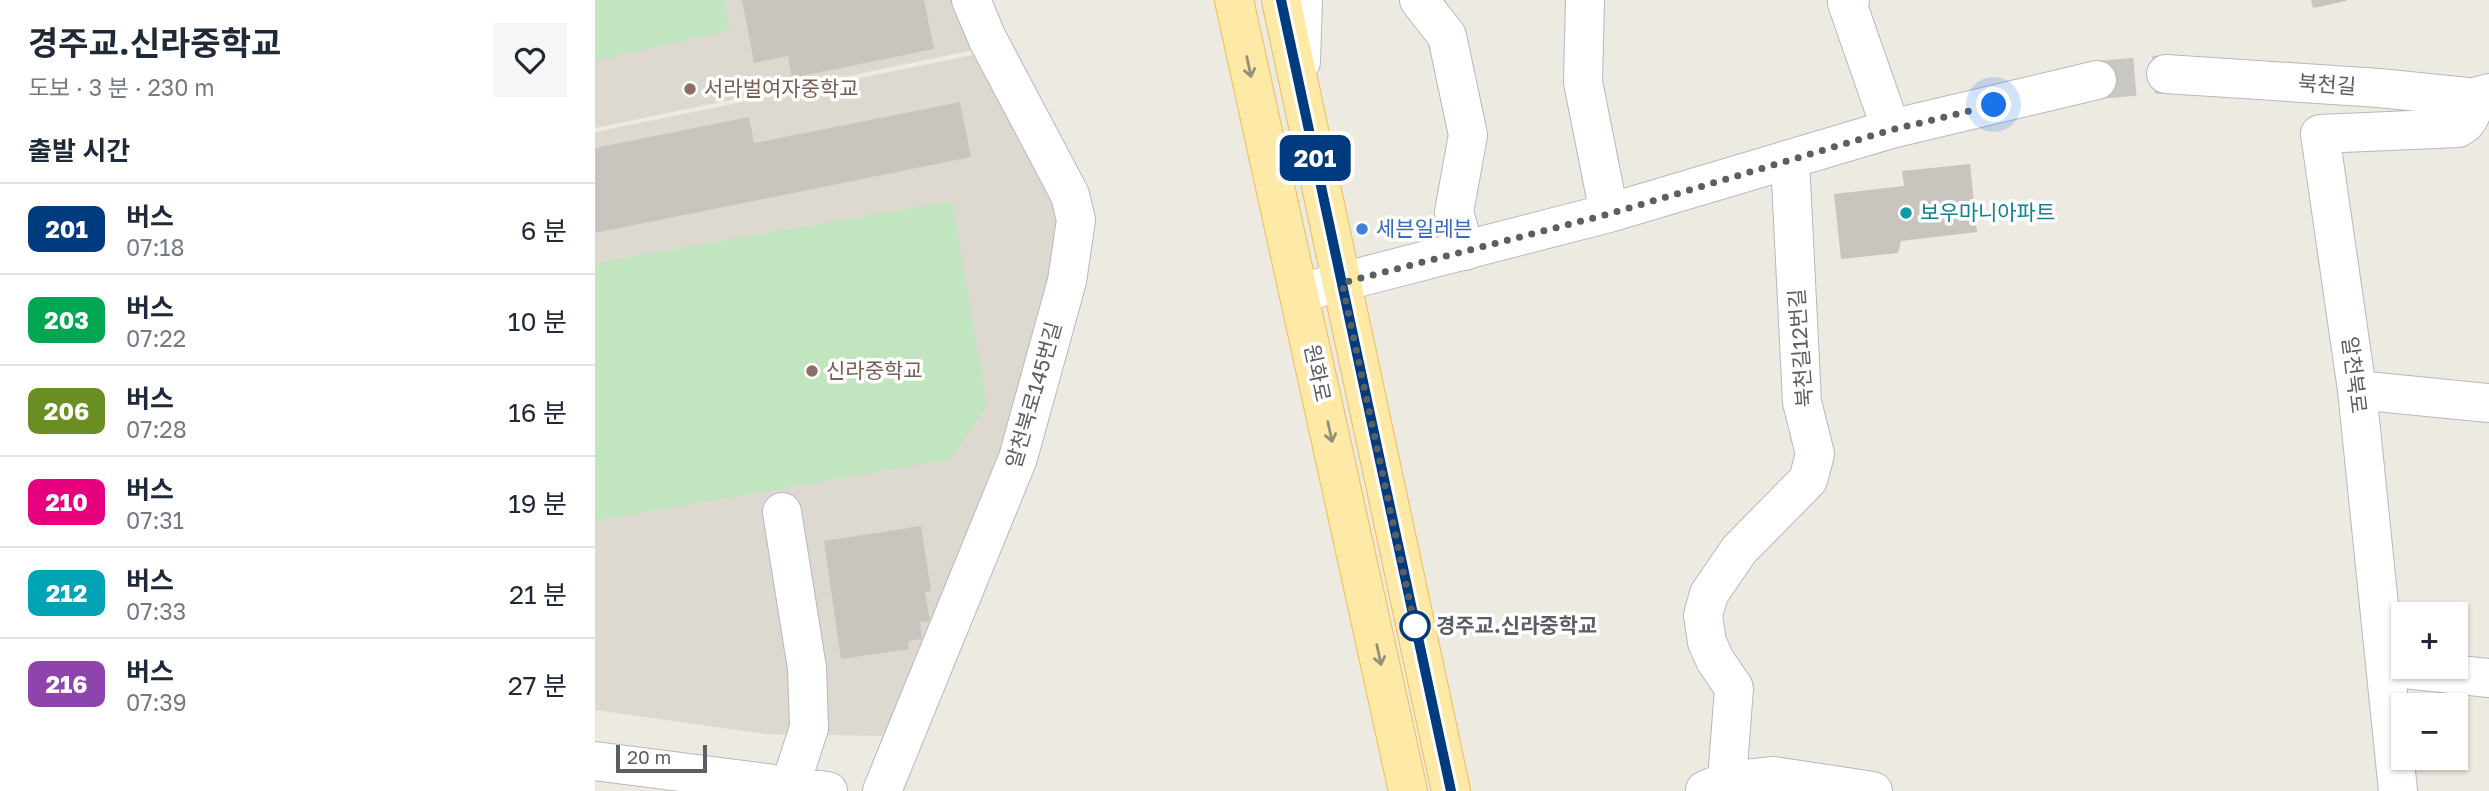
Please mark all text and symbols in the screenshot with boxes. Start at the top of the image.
text: 경주교.신라중학교 [28,23,281,62]
button: heart [493,23,567,97]
one-way arrow [1243,55,1256,78]
street label: 북천길 [2297,69,2357,99]
text: 도보 · 3 분 · 230 m [28,73,215,101]
place label: 서라벌여자중학교 [704,75,859,101]
marker: 서라벌여자중학교 [682,81,698,97]
your location [1976,87,2011,122]
text: 출발 시간 [28,135,130,166]
line badge: 201 [1275,135,1355,181]
text: 201 [1294,143,1336,172]
place label: 보우마니아파트 [1920,199,2055,225]
text: 버스 [126,201,174,232]
marker: 보우마니아파트 [1898,205,1914,221]
text: 201 [45,214,88,243]
text: 6 분 [521,215,567,246]
place label: 세븐일레븐 [1376,215,1473,241]
marker: 세븐일레븐 [1354,221,1370,237]
text: 07:18 [126,233,185,261]
street label: 북천길12번길 [1783,288,1817,408]
text: 버스 [126,292,174,323]
text: 203 [44,305,89,334]
text: 10 분 [508,306,567,337]
street label: 알천북로145번길 [1000,319,1066,471]
text: 07:22 [126,324,186,352]
street label: 알천북로 [2337,335,2373,415]
street label: 원화로 [1299,342,1337,404]
place label: 신라중학교 [826,357,923,383]
marker: 신라중학교 [804,363,820,379]
text: 버스 [126,383,174,414]
text: 206 [44,396,89,425]
text: 16 분 [508,397,567,428]
text: 07:28 [126,415,187,443]
one-way arrow [1323,420,1337,443]
text: 버스 [126,474,174,505]
text: 210 [45,487,88,516]
text: 19 분 [508,488,567,519]
text: 07:31 [126,506,184,534]
text: 버스 [126,565,174,596]
text: 212 [46,578,87,607]
text: 21 분 [509,579,567,610]
text: 07:33 [126,597,186,625]
map controls [2391,602,2468,770]
button: + [2391,602,2468,679]
marker: 경주교.신라중학교 [1400,611,1430,641]
place label: 경주교.신라중학교 [1436,612,1597,638]
one-way arrow [1373,643,1386,665]
text: 버스 [126,656,174,687]
text: 216 [45,669,88,698]
text: 27 분 [508,670,567,701]
text: 07:39 [126,688,187,716]
button: − [2391,693,2468,770]
scale bar [616,742,707,774]
text: 20 m [627,745,671,768]

